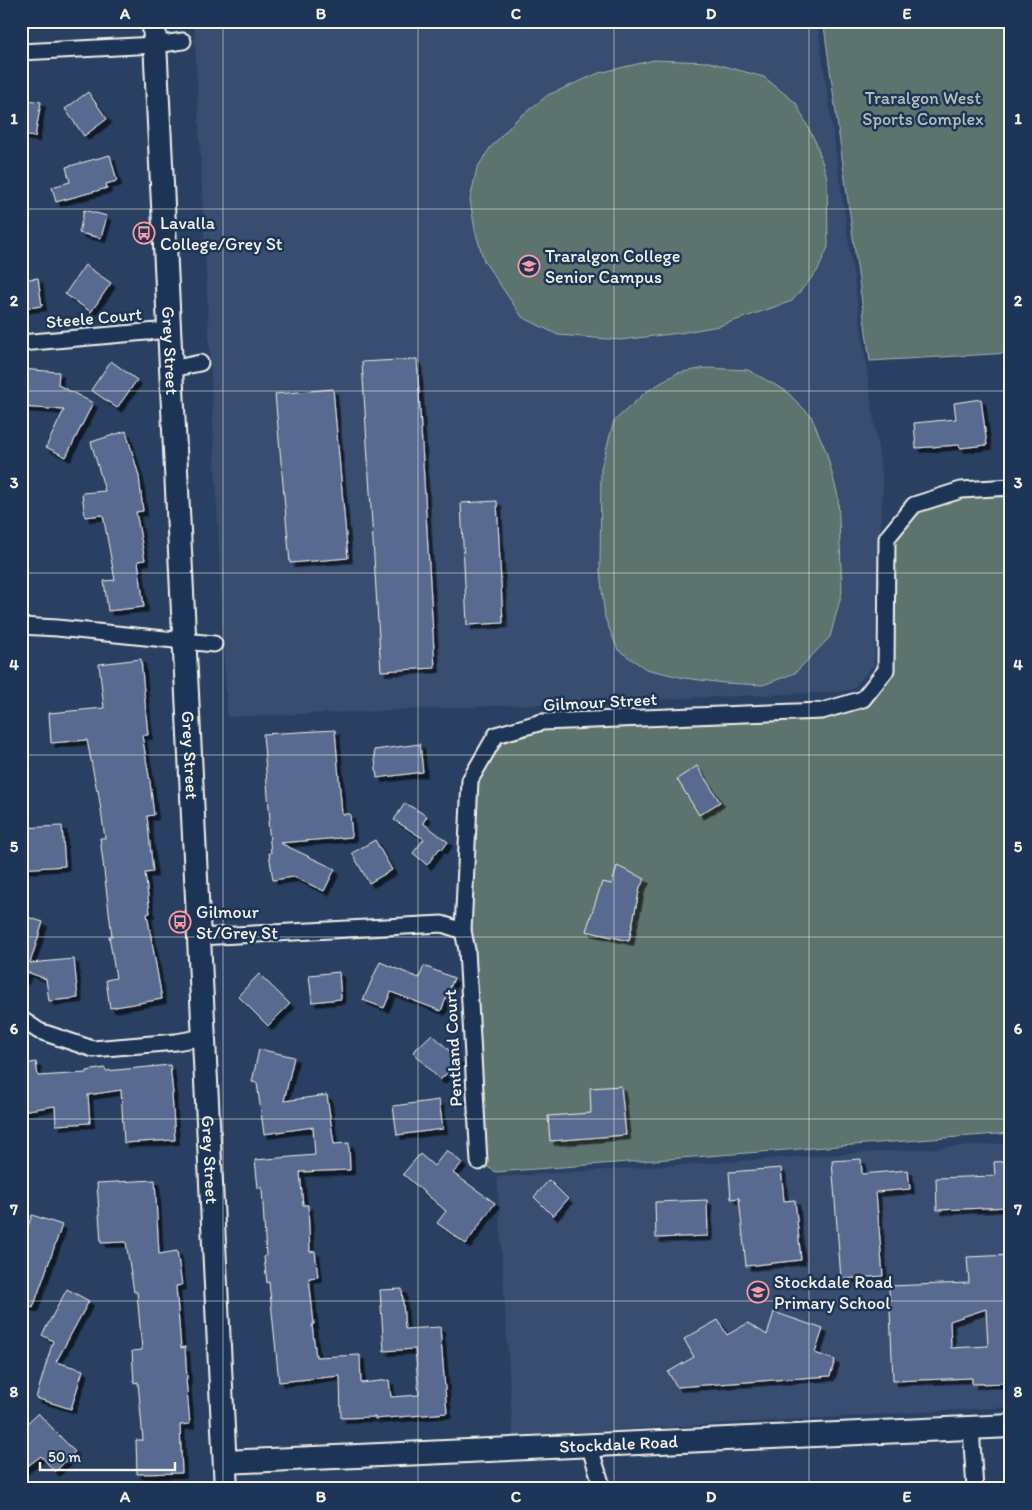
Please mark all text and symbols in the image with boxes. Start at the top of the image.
text: A [119,4,131,23]
text: B [316,4,327,23]
text: C [511,4,522,23]
text: D [706,4,717,23]
text: E [903,4,912,23]
park label: Traralgon West Sports Complex [862,87,984,130]
text: 1 [10,109,18,128]
text: 1 [1014,109,1022,128]
place label: Lavalla College/Grey St [160,212,283,255]
bus stop icon: Lavalla College/Grey St [132,221,156,245]
place label: Traralgon College Senior Campus [545,245,680,288]
school or university icon: Traralgon College Senior Campus [517,254,541,278]
text: 2 [10,291,19,310]
text: 2 [1014,291,1023,310]
street label: Steele Court [45,303,143,333]
street label: Grey Street [157,306,183,396]
text: 3 [10,473,19,492]
text: 3 [1014,473,1023,492]
text: 4 [9,655,19,674]
text: 4 [1013,655,1023,674]
street label: Gilmour Street [542,688,658,716]
street label: Grey Street [177,710,203,800]
text: 5 [10,837,19,856]
text: 5 [1014,837,1023,856]
place label: Gilmour St/Grey St [196,901,278,944]
bus stop icon: Gilmour St/Grey St [168,910,192,934]
street label: Pentland Court [439,988,467,1107]
text: 6 [10,1019,19,1038]
text: 6 [1014,1019,1023,1038]
street label: Grey Street [197,1115,223,1205]
text: 7 [9,1200,18,1219]
text: 7 [1013,1200,1022,1219]
place label: Stockdale Road Primary School [774,1271,893,1314]
school or university icon: Stockdale Road Primary School [746,1280,770,1304]
text: 8 [10,1382,19,1401]
text: 8 [1014,1382,1023,1401]
street label: Stockdale Road [559,1430,679,1458]
scale bar [40,1440,175,1472]
text: 50 m [48,1448,81,1466]
text: A [119,1487,131,1506]
text: B [316,1487,327,1506]
text: C [511,1487,522,1506]
text: D [706,1487,717,1506]
text: E [903,1487,912,1506]

